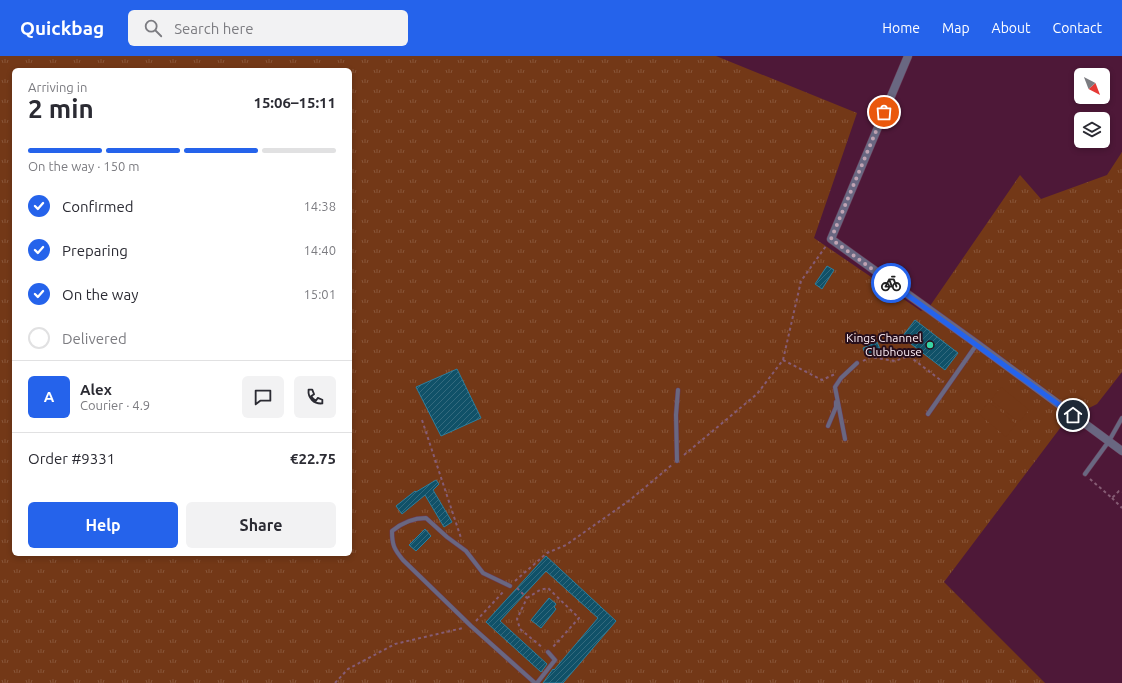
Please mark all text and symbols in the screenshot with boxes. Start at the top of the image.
search box [128,10,408,46]
text: Quickbag [20,17,104,39]
icon: search [142,17,164,39]
text: Search here [174,20,254,37]
text: Home [882,20,920,36]
text: Map [942,20,970,36]
text: About [992,20,1031,36]
text: Contact [1053,20,1102,36]
north arrow [1074,68,1110,104]
map controls [1074,68,1110,148]
text: Arriving in [28,80,87,94]
text: 2 min [28,94,94,123]
text: 15:06–15:11 [253,94,336,111]
pin [867,95,901,129]
icon: bag [873,101,895,123]
button: layers [1074,112,1110,148]
text: On the way · 150 m [28,159,140,173]
icon: check [28,195,50,217]
text: Confirmed [62,198,134,215]
text: 14:38 [303,199,336,213]
icon: check [28,239,50,261]
text: Preparing [62,242,128,259]
text: 14:40 [303,243,336,257]
courier [871,263,911,303]
icon: bike [880,272,902,294]
icon: check [28,283,50,305]
text: On the way [62,286,138,303]
text: 15:01 [303,287,336,301]
text: Delivered [62,330,127,347]
place label: Kings Channel Clubhouse [846,331,922,358]
marker: Kings Channel Clubhouse [925,340,935,350]
button: chat [242,376,284,418]
button: phone [294,376,336,418]
text: Alex [80,381,112,398]
text: A [44,388,54,405]
text: Courier · 4.9 [80,398,150,412]
pin [1056,398,1090,432]
icon: home [1062,404,1084,426]
text: Order #9331 [28,450,115,467]
text: €22.75 [290,450,336,467]
button: Help [28,502,178,548]
button: Share [186,502,336,548]

